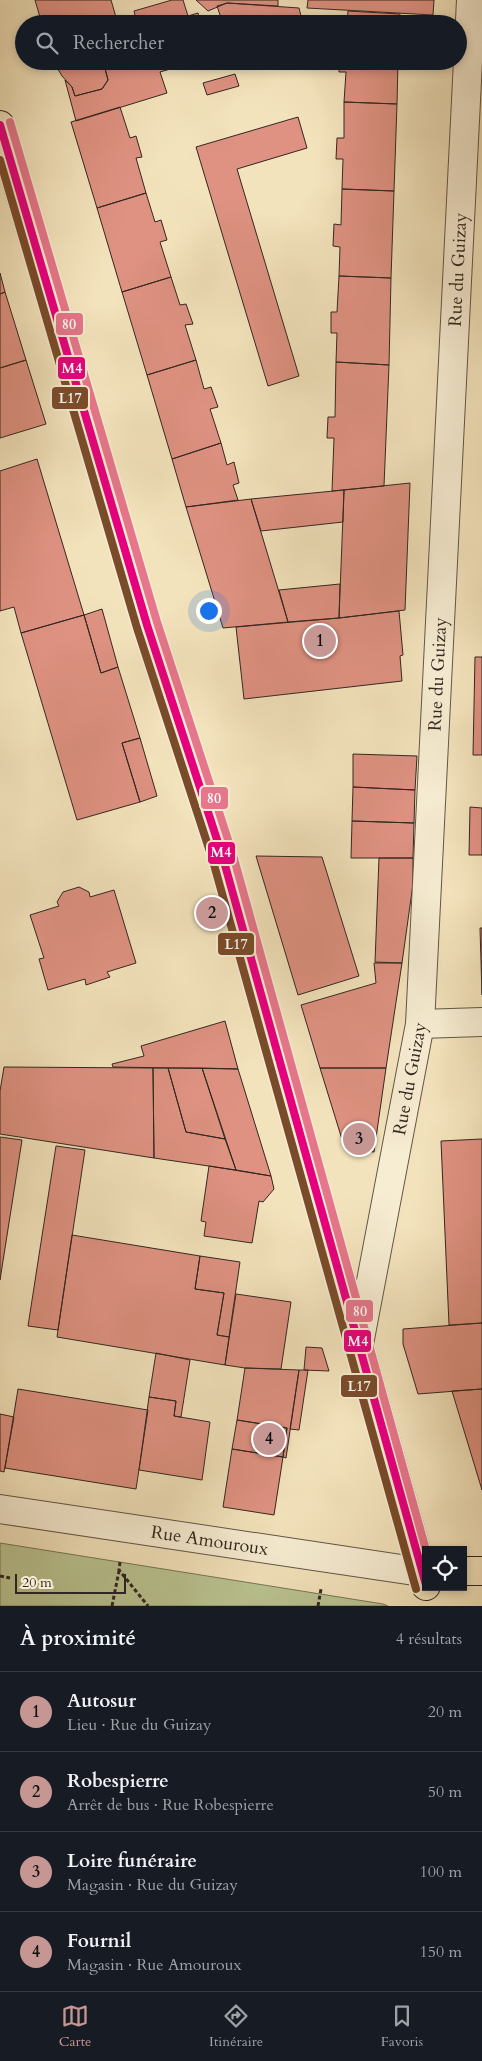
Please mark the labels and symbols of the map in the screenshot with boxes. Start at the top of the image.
street label: Rue du Guizay [442,212,473,327]
line badge: 80 [55,312,84,336]
text: 80 [62,315,76,334]
line badge: M4 [57,356,86,380]
text: M4 [62,359,82,378]
line badge: L17 [51,386,89,410]
text: L17 [58,389,82,408]
your location [196,598,222,624]
street label: Rue du Guizay [422,616,453,732]
pin: 1 [304,622,336,660]
line badge: 80 [200,786,229,810]
text: 80 [207,789,221,808]
line badge: M4 [207,841,236,865]
text: M4 [211,843,231,862]
pin: 2 [196,894,228,932]
line badge: L17 [217,932,255,956]
text: L17 [224,935,248,954]
street label: Rue du Guizay [387,1020,433,1137]
pin: 3 [343,1120,375,1158]
line badge: 80 [345,1299,374,1323]
text: 80 [353,1302,367,1321]
line badge: M4 [343,1329,372,1353]
text: M4 [348,1332,368,1351]
line badge: L17 [340,1374,378,1398]
text: L17 [347,1377,371,1396]
pin: 4 [253,1420,285,1458]
street label: Rue Amouroux [149,1519,270,1561]
scale bar [15,1571,126,1594]

